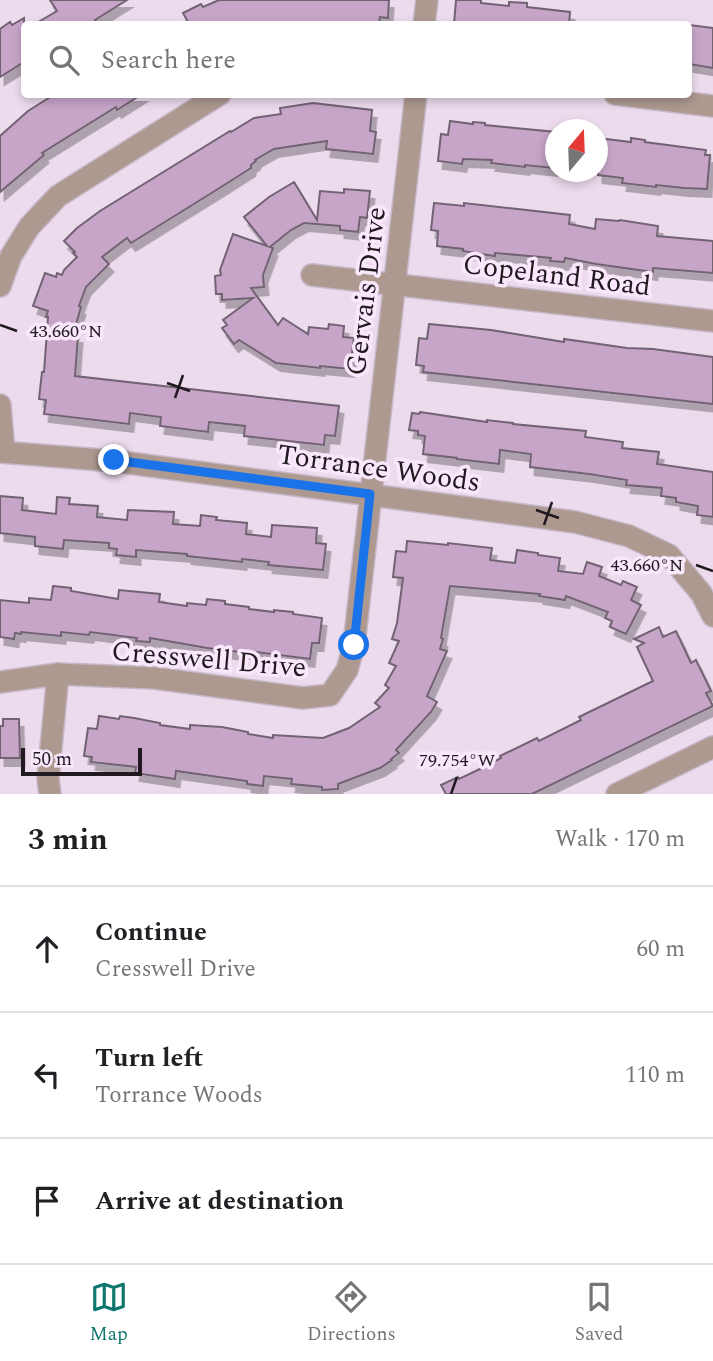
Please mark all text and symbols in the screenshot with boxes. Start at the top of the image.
search box [21,21,692,98]
text: Search here [101,40,236,80]
icon: search [45,41,83,79]
north arrow [545,119,608,182]
street label: Gervais Drive [335,204,398,378]
street label: Copeland Road [460,243,653,308]
text: 43.660°N [30,318,102,345]
street label: Torrance Woods [275,433,483,504]
route end [98,444,129,475]
text: 43.660°N [611,552,683,579]
route start [338,629,369,660]
street label: Cresswell Drive [110,630,308,689]
scale bar [21,745,142,777]
text: 50 m [32,745,72,774]
text: 79.754°W [419,747,495,774]
text: 3 min [28,817,108,863]
text: Walk · 170 m [555,822,685,857]
text: Continue [95,912,207,952]
icon: ahead [28,930,66,968]
text: 60 m [636,932,685,967]
text: Cresswell Drive [95,952,256,987]
text: Turn left [95,1038,203,1078]
icon: left [28,1056,66,1094]
text: 110 m [625,1058,685,1093]
text: Torrance Woods [95,1078,263,1113]
text: Arrive at destination [95,1181,344,1221]
icon: arrive [28,1182,66,1220]
tab: Map [90,1278,128,1349]
tab: Directions [307,1278,396,1349]
tab: Saved [575,1278,623,1349]

